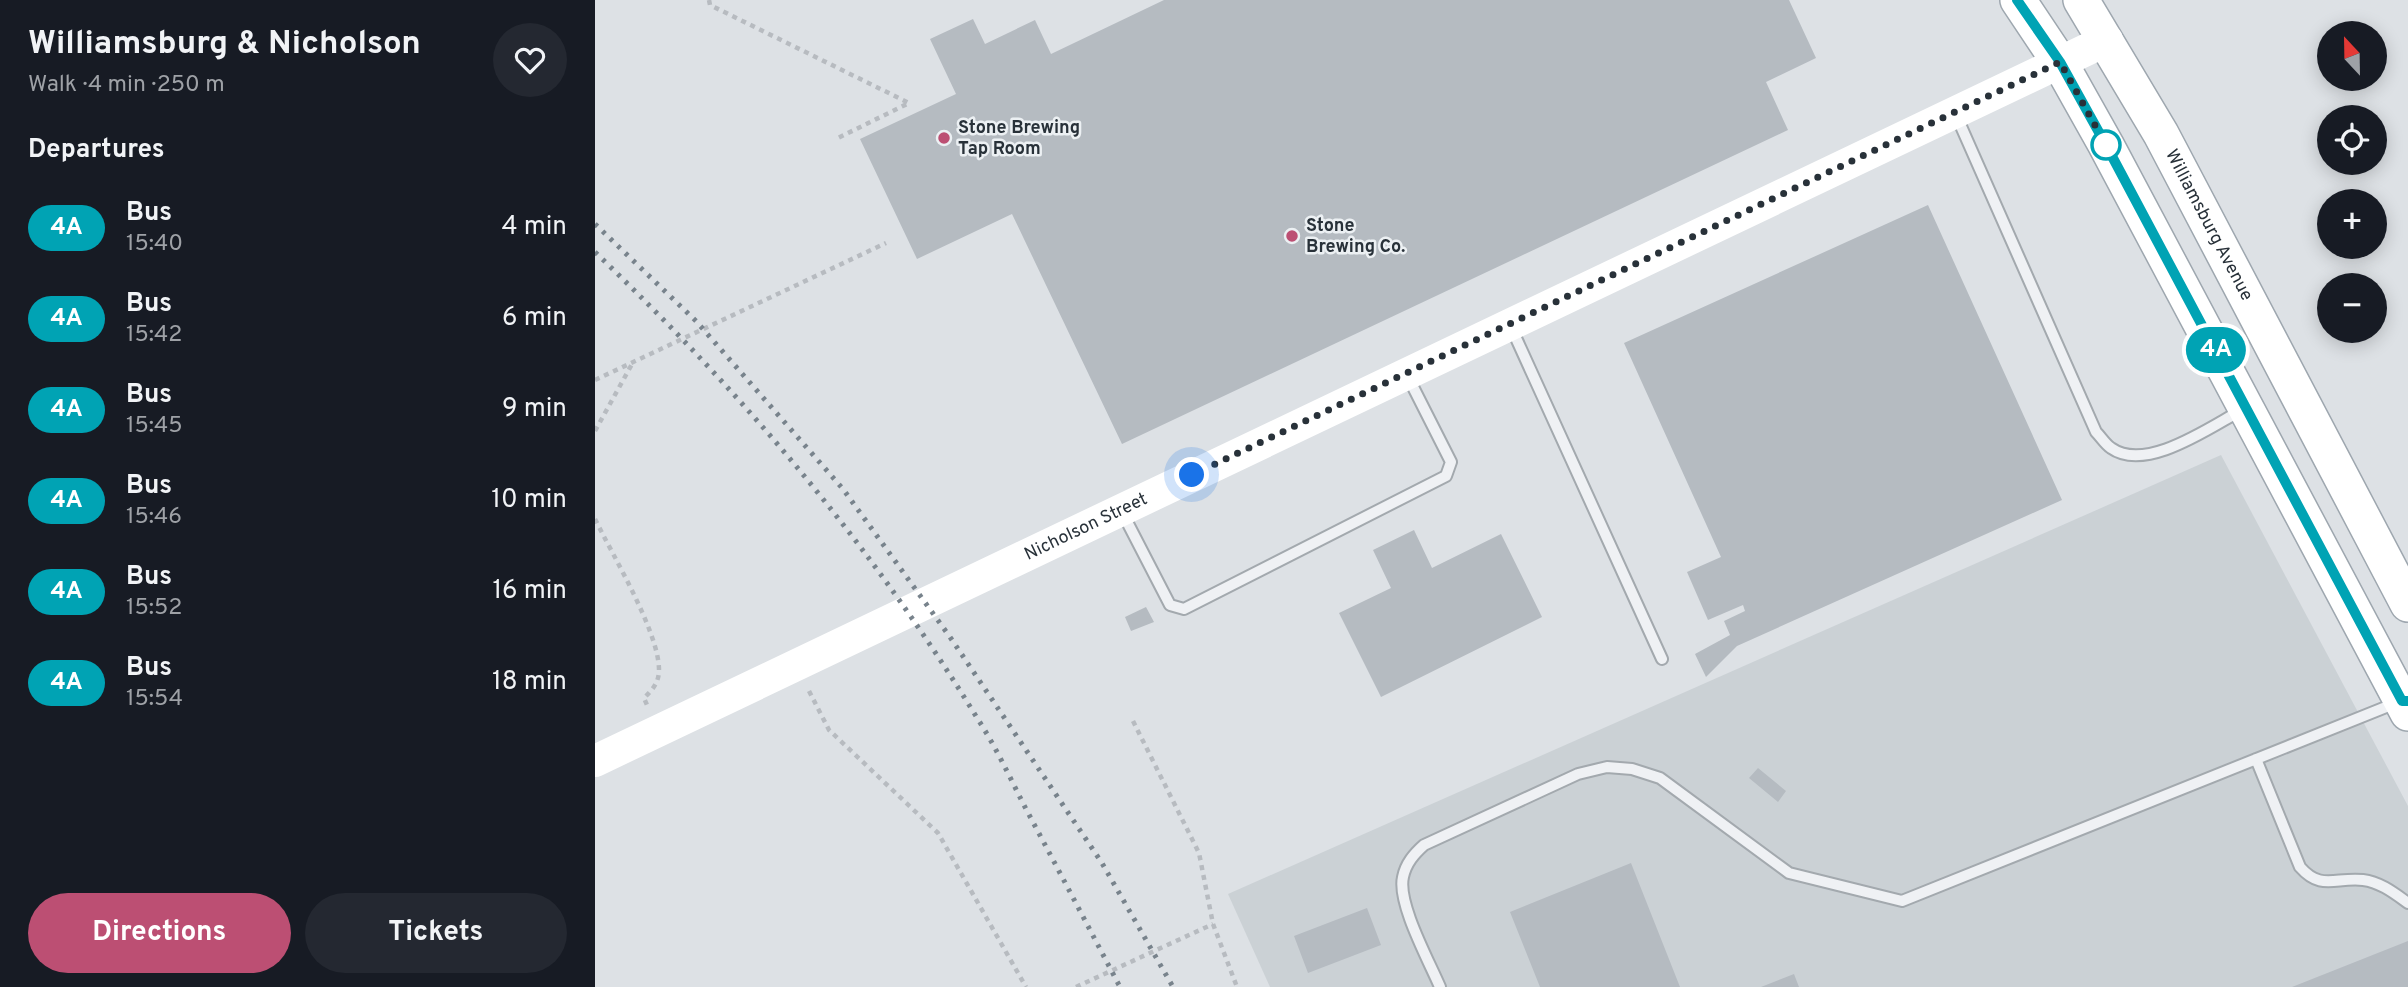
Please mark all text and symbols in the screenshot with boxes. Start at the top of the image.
north arrow [2317,21,2387,91]
map controls [2317,21,2387,343]
button: heart [493,23,567,97]
text: Williamsburg & Nicholson [28,24,421,66]
text: Walk · 4 min · 250 m [28,71,225,100]
button: locate [2317,105,2387,175]
place label: Stone Brewing Tap Room [958,117,1080,161]
marker: Stone Brewing Tap Room [936,130,952,146]
unlabelled marker [2091,130,2121,160]
text: Departures [28,134,165,167]
street label: Williamsburg Avenue [2160,145,2258,305]
button: + [2317,189,2387,259]
text: Bus [126,197,172,230]
text: 4 min [501,211,567,244]
text: 4A [50,213,83,243]
place label: Stone Brewing Co. [1306,215,1406,259]
marker: Stone Brewing Co. [1284,228,1300,244]
text: 15:40 [126,230,183,259]
button: − [2317,273,2387,343]
text: Bus [126,288,172,321]
text: 6 min [502,302,567,335]
text: 4A [50,304,83,334]
text: 15:42 [126,321,182,350]
line badge: 4A [2185,327,2247,373]
text: 4A [2200,335,2232,365]
text: Bus [126,379,172,412]
text: 9 min [502,393,567,426]
text: 4A [50,395,83,425]
text: 15:45 [126,412,183,441]
your location [1174,457,1209,492]
text: Bus [126,470,172,503]
text: 10 min [491,484,567,517]
text: 4A [50,486,83,516]
street label: Nicholson Street [1021,488,1151,566]
text: 15:46 [126,503,182,532]
text: Bus [126,561,172,594]
text: 16 min [492,575,567,608]
text: 4A [50,577,83,607]
text: 15:52 [126,594,182,623]
text: Bus [126,652,172,685]
text: 18 min [492,666,567,699]
text: 4A [50,668,83,698]
text: 15:54 [126,685,183,714]
button: Directions [28,893,291,973]
button: Tickets [305,893,567,973]

